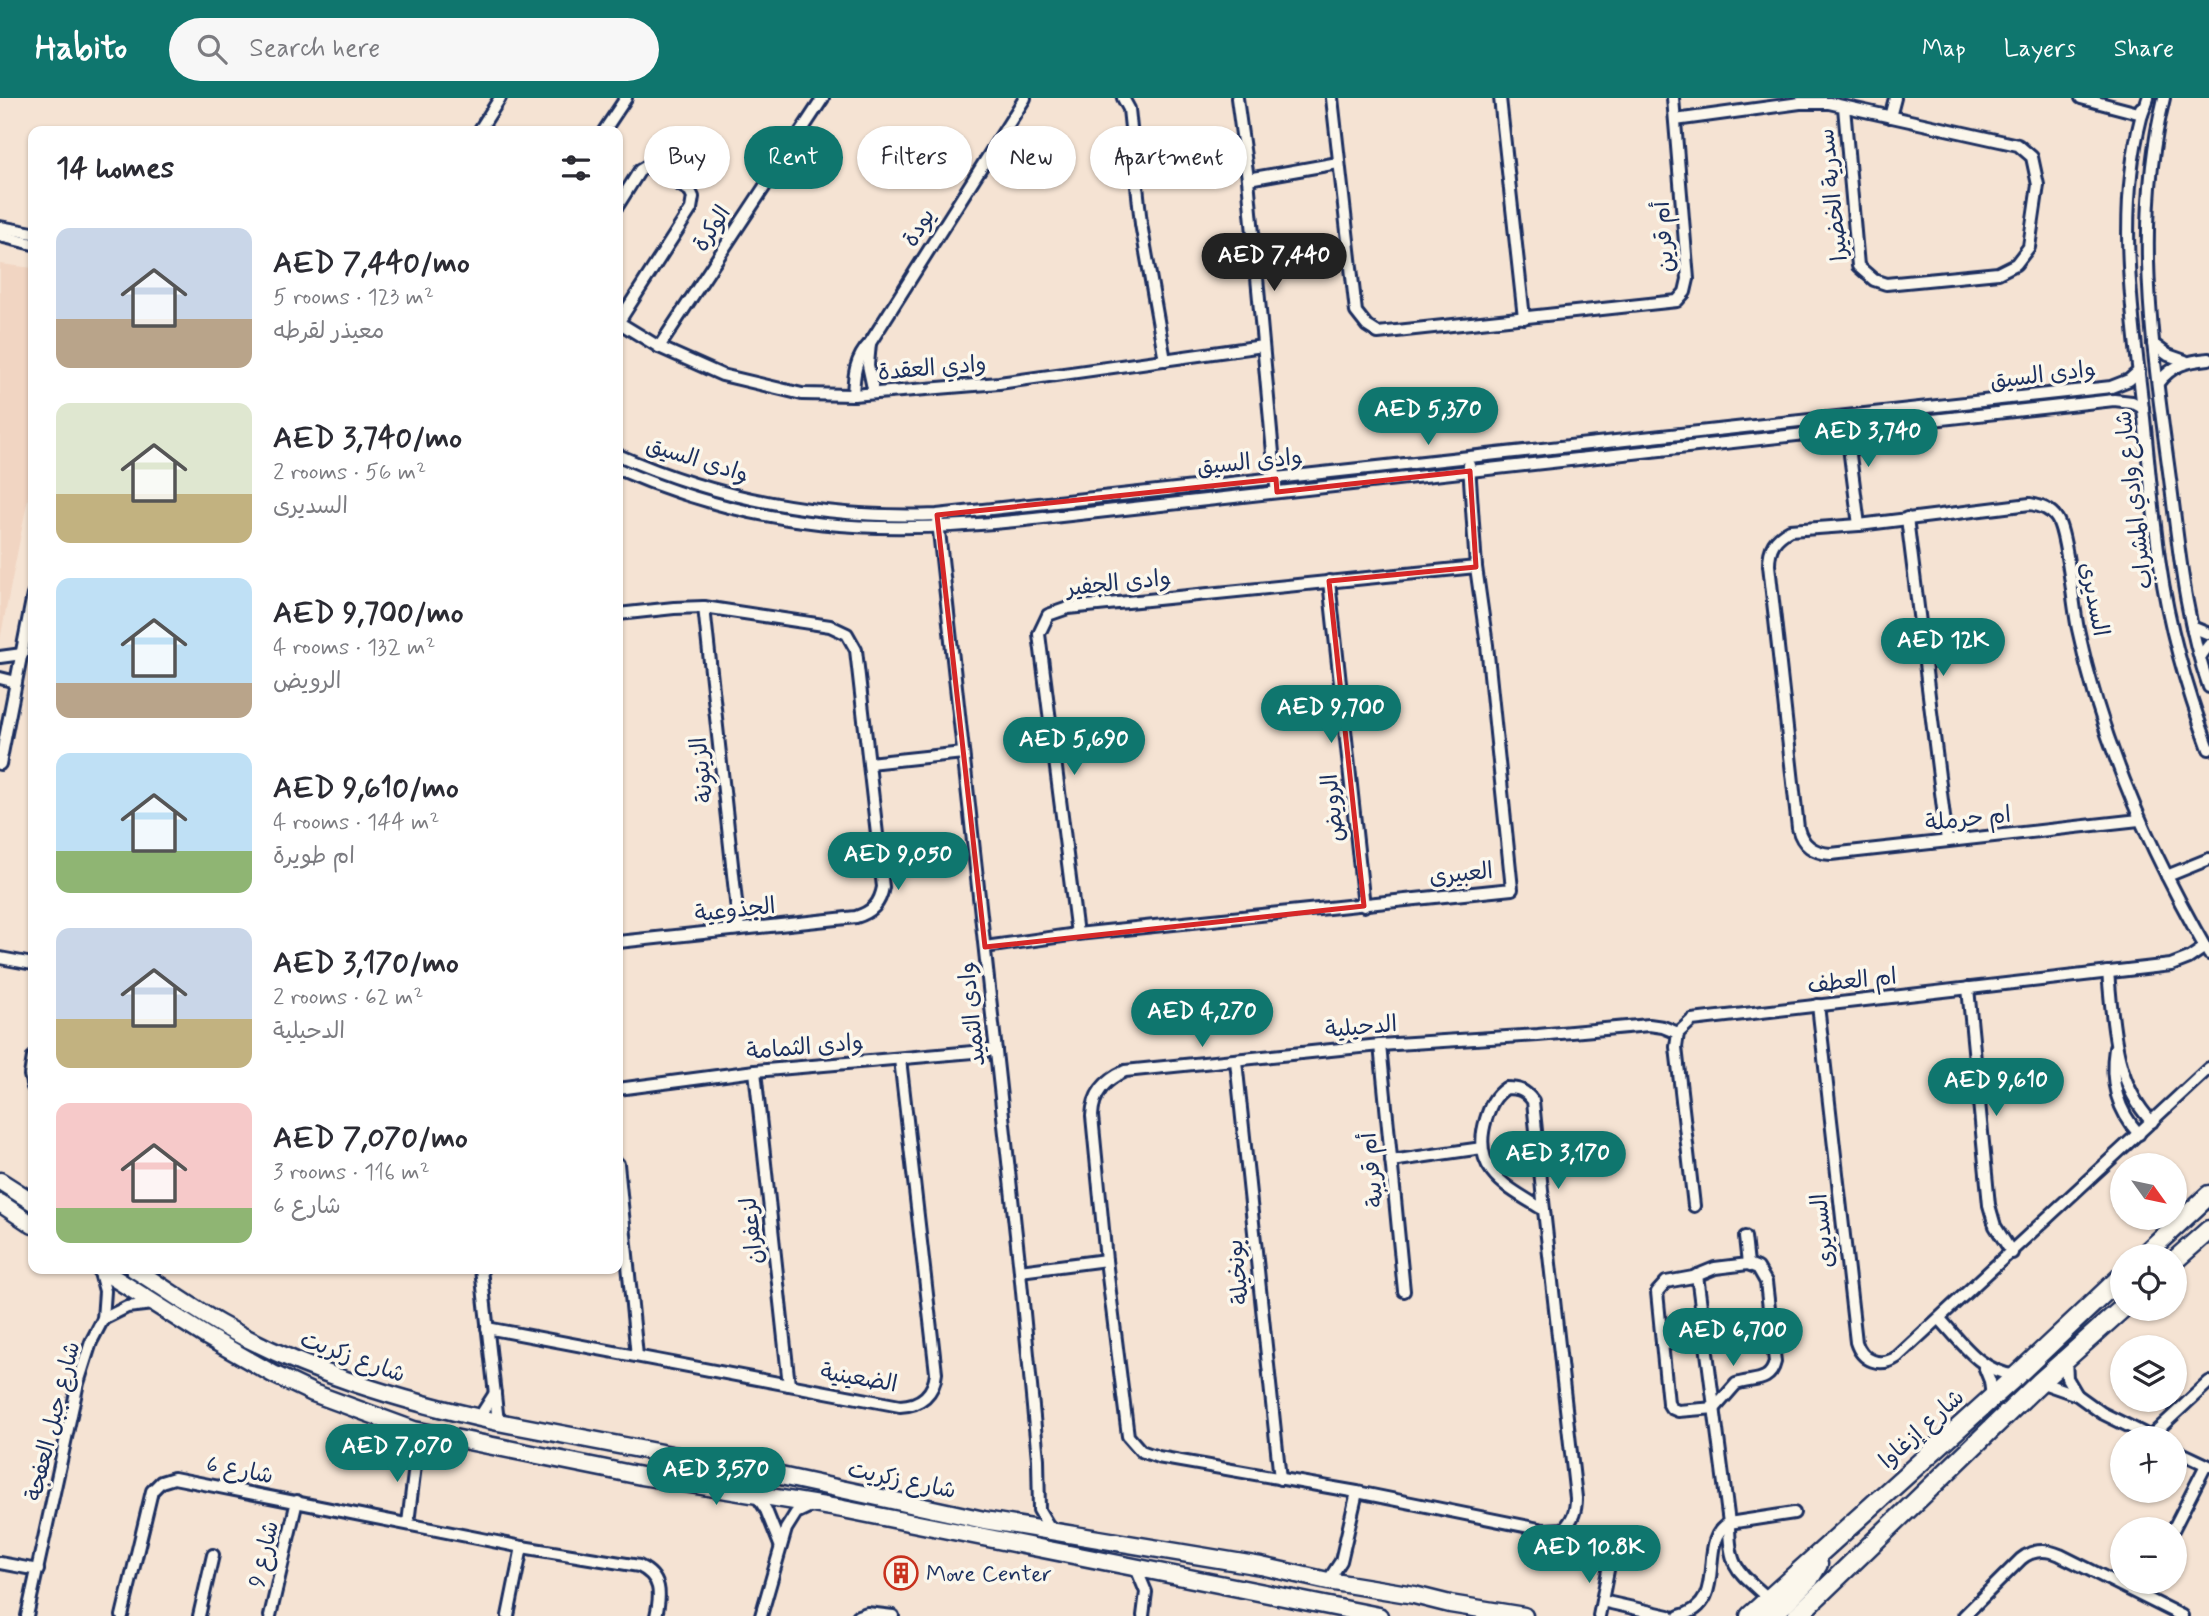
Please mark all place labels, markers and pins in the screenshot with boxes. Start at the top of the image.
pin: AED 7,440 [1194,234,1354,293]
pin: AED 5,370 [1348,388,1508,447]
pin: AED 3,740 [1788,410,1948,469]
pin: AED 12K [1878,618,2008,678]
pin: AED 9,700 [1251,686,1411,745]
pin: AED 5,690 [994,718,1154,777]
pin: AED 9,050 [818,832,978,892]
pin: AED 4,270 [1122,990,1282,1049]
pin: AED 9,610 [1916,1058,2076,1118]
pin: AED 3,170 [1478,1132,1638,1191]
pin: AED 6,700 [1653,1308,1813,1368]
pin: AED 7,070 [317,1424,477,1484]
pin: AED 3,570 [636,1448,796,1507]
pin: AED 10.8K [1509,1526,1669,1585]
building icon: Move Center [882,1554,920,1592]
place label: Move Center [926,1560,1052,1590]

